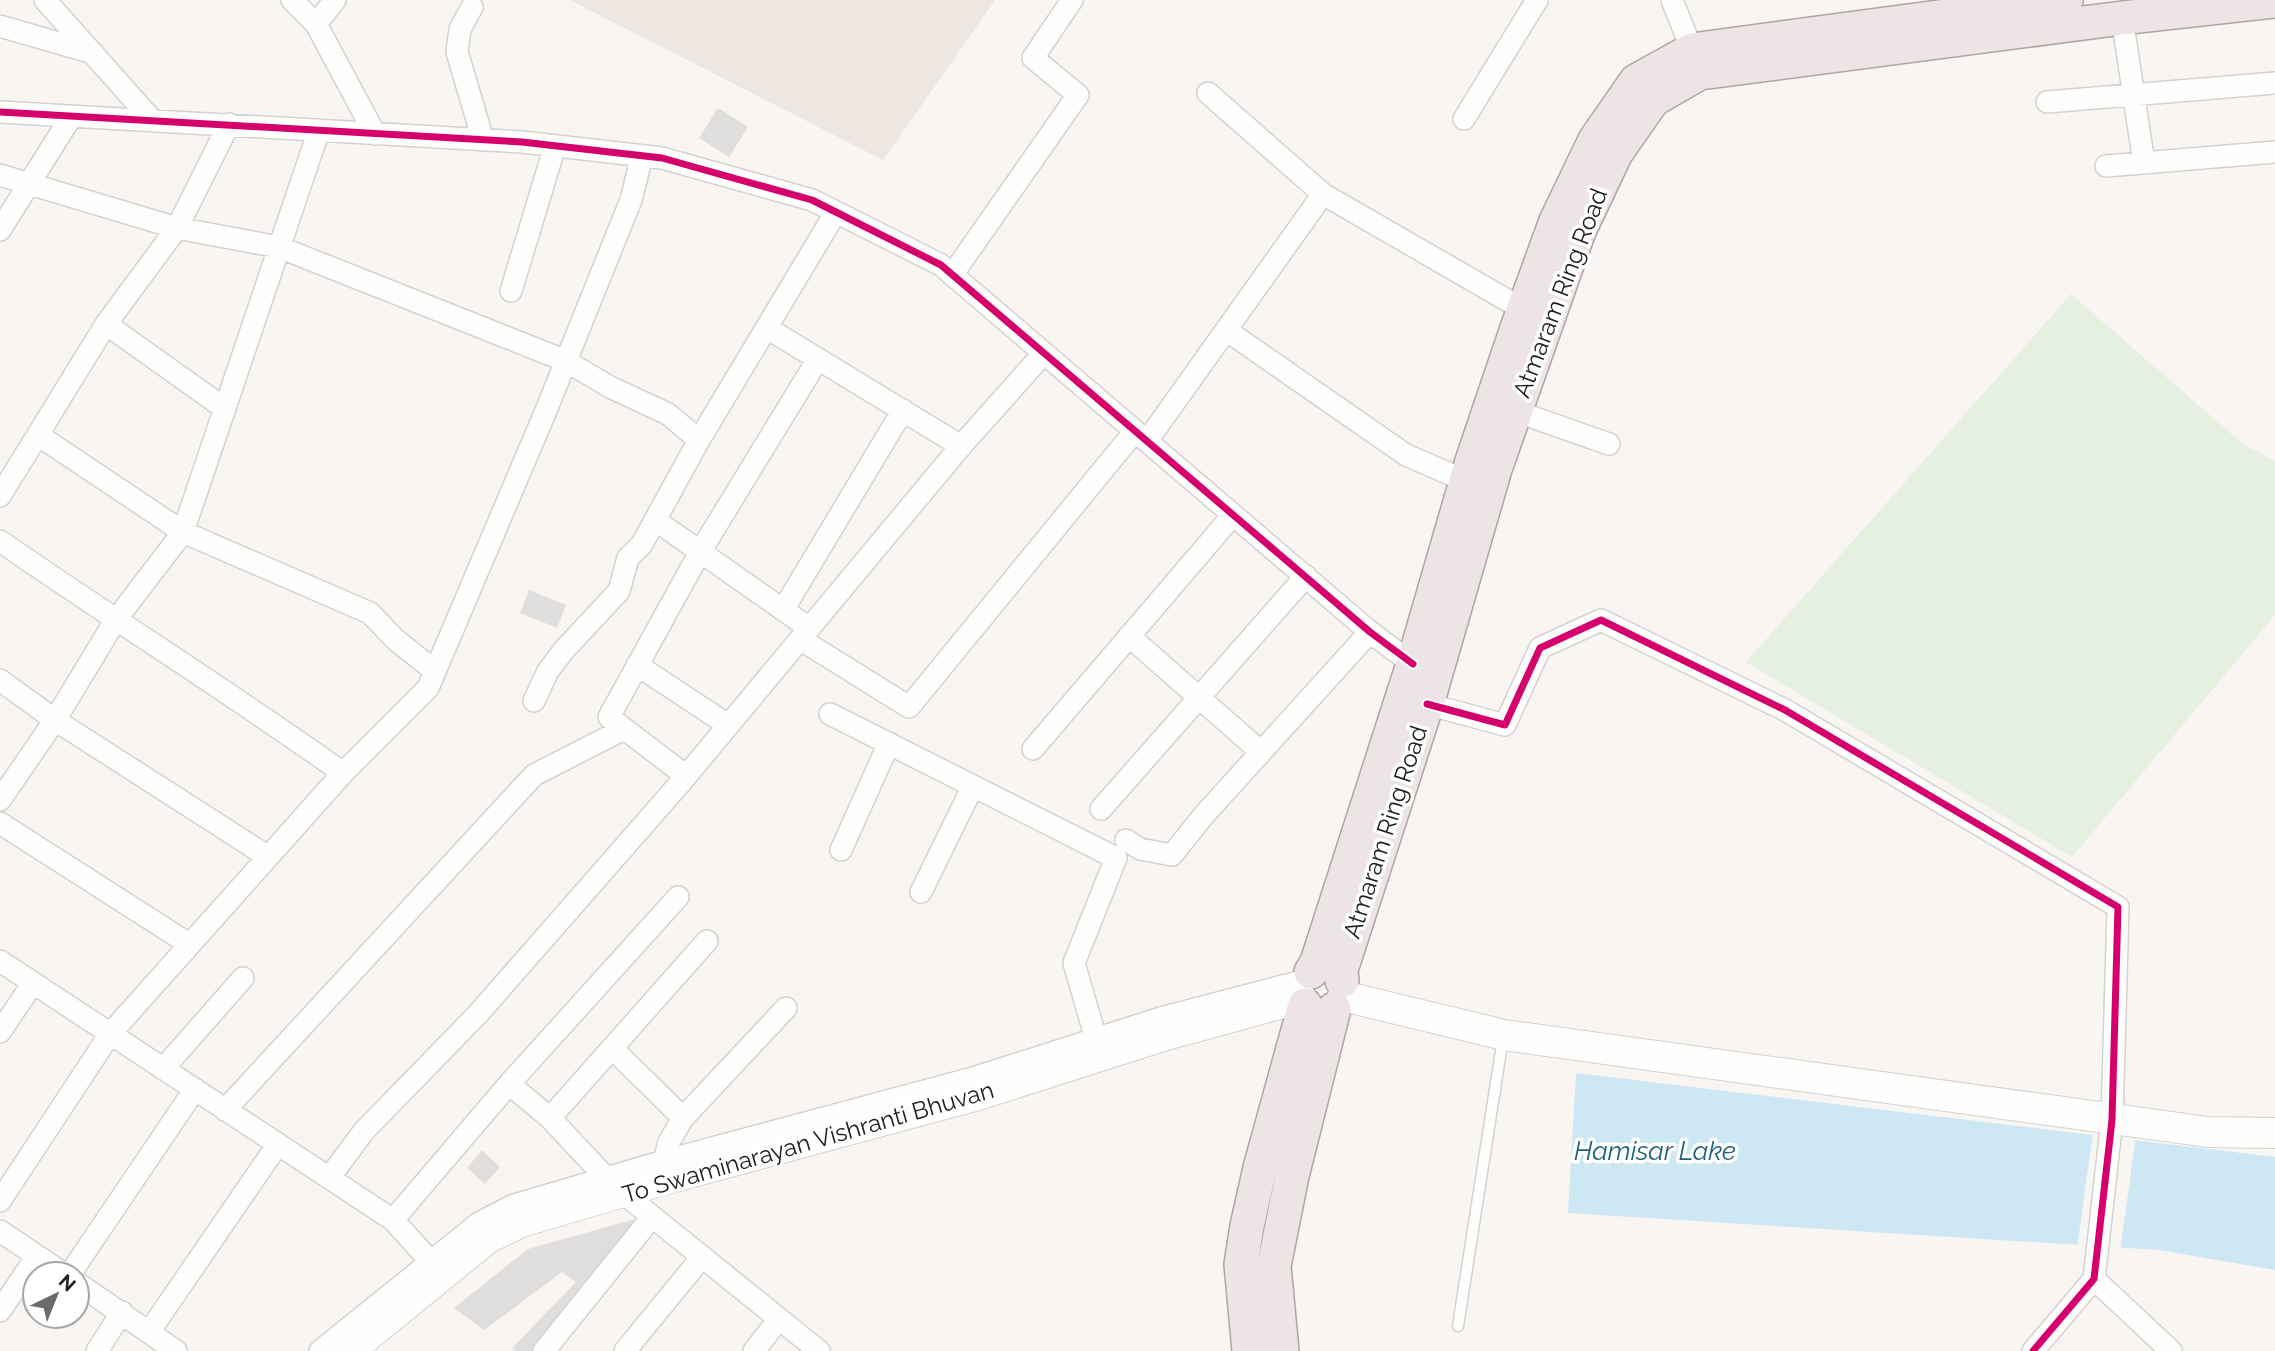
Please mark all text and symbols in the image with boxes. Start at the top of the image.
street label: Atmaram Ring Road [1507,184,1613,402]
street label: Atmaram Ring Road [1337,722,1433,942]
street label: To Swaminarayan Vishranti Bhuvan [619,1075,997,1209]
water label: Hamisar Lake [1574,1136,1736,1166]
north arrow [21,1260,91,1330]
text: N [55,1270,80,1296]

